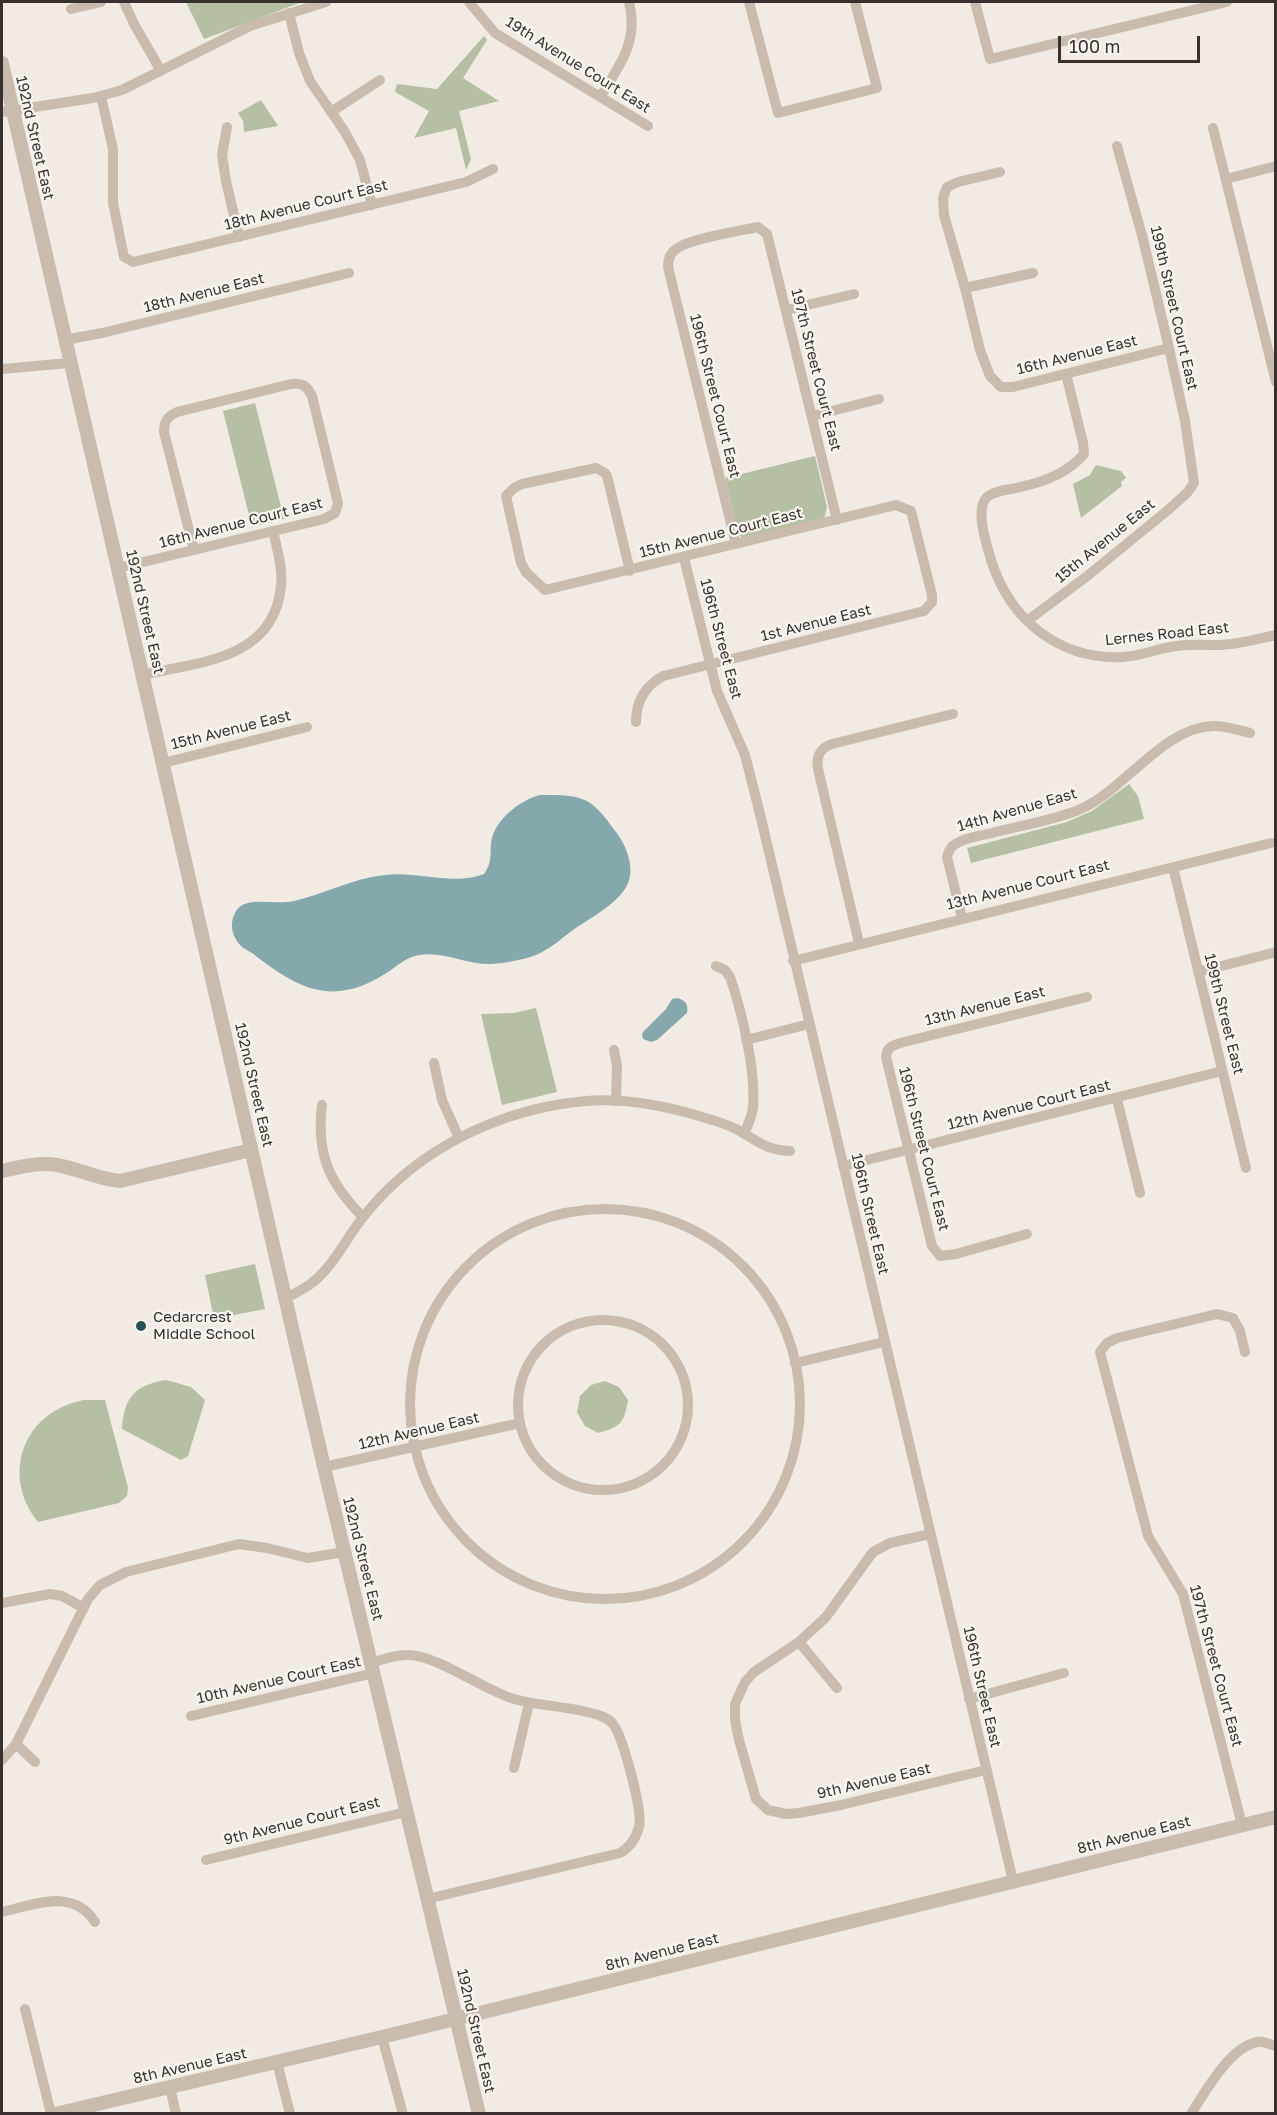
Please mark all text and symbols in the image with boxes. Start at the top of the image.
street label: 19th Avenue Court East [502,13,654,117]
scale bar [1061,24,1204,62]
text: 100 m [1069,35,1120,57]
street label: 192nd Street East [12,74,58,202]
street label: 18th Avenue Court East [222,176,390,234]
street label: 199th Street Court East [1146,224,1202,392]
street label: 18th Avenue East [142,269,266,317]
street label: 197th Street Court East [787,287,845,453]
street label: 196th Street Court East [686,312,744,480]
street label: 16th Avenue East [1015,331,1139,379]
street label: 16th Avenue Court East [157,494,325,552]
street label: 15th Avenue East [1052,495,1158,587]
street label: 15th Avenue Court East [638,504,804,562]
street label: 192nd Street East [122,548,168,676]
street label: 196th Street East [696,577,746,701]
street label: 1st Avenue East [759,601,873,645]
street label: Lernes Road East [1104,619,1230,649]
street label: 15th Avenue East [169,706,293,754]
street label: 14th Avenue East [955,784,1079,836]
street label: 13th Avenue Court East [945,856,1111,914]
street label: 199th Street East [1200,952,1248,1076]
street label: 13th Avenue East [923,982,1047,1030]
street label: 192nd Street East [231,1021,277,1149]
street label: 196th Street Court East [895,1065,953,1233]
street label: 12th Avenue Court East [946,1076,1112,1134]
street label: 196th Street East [847,1152,893,1276]
place label: Cedarcrest Middle School [153,1308,255,1343]
marker: Cedarcrest Middle School [134,1319,148,1333]
street label: 12th Avenue East [357,1408,481,1454]
street label: 192nd Street East [339,1495,387,1623]
street label: 197th Street Court East [1186,1583,1246,1749]
street label: 196th Street East [959,1625,1005,1749]
street label: 10th Avenue Court East [195,1652,363,1708]
street label: 9th Avenue East [815,1759,933,1803]
street label: 9th Avenue Court East [222,1793,382,1849]
street label: 8th Avenue East [1075,1812,1193,1858]
street label: 8th Avenue East [603,1929,721,1975]
street label: 192nd Street East [453,1967,499,2095]
street label: 8th Avenue East [131,2044,249,2088]

